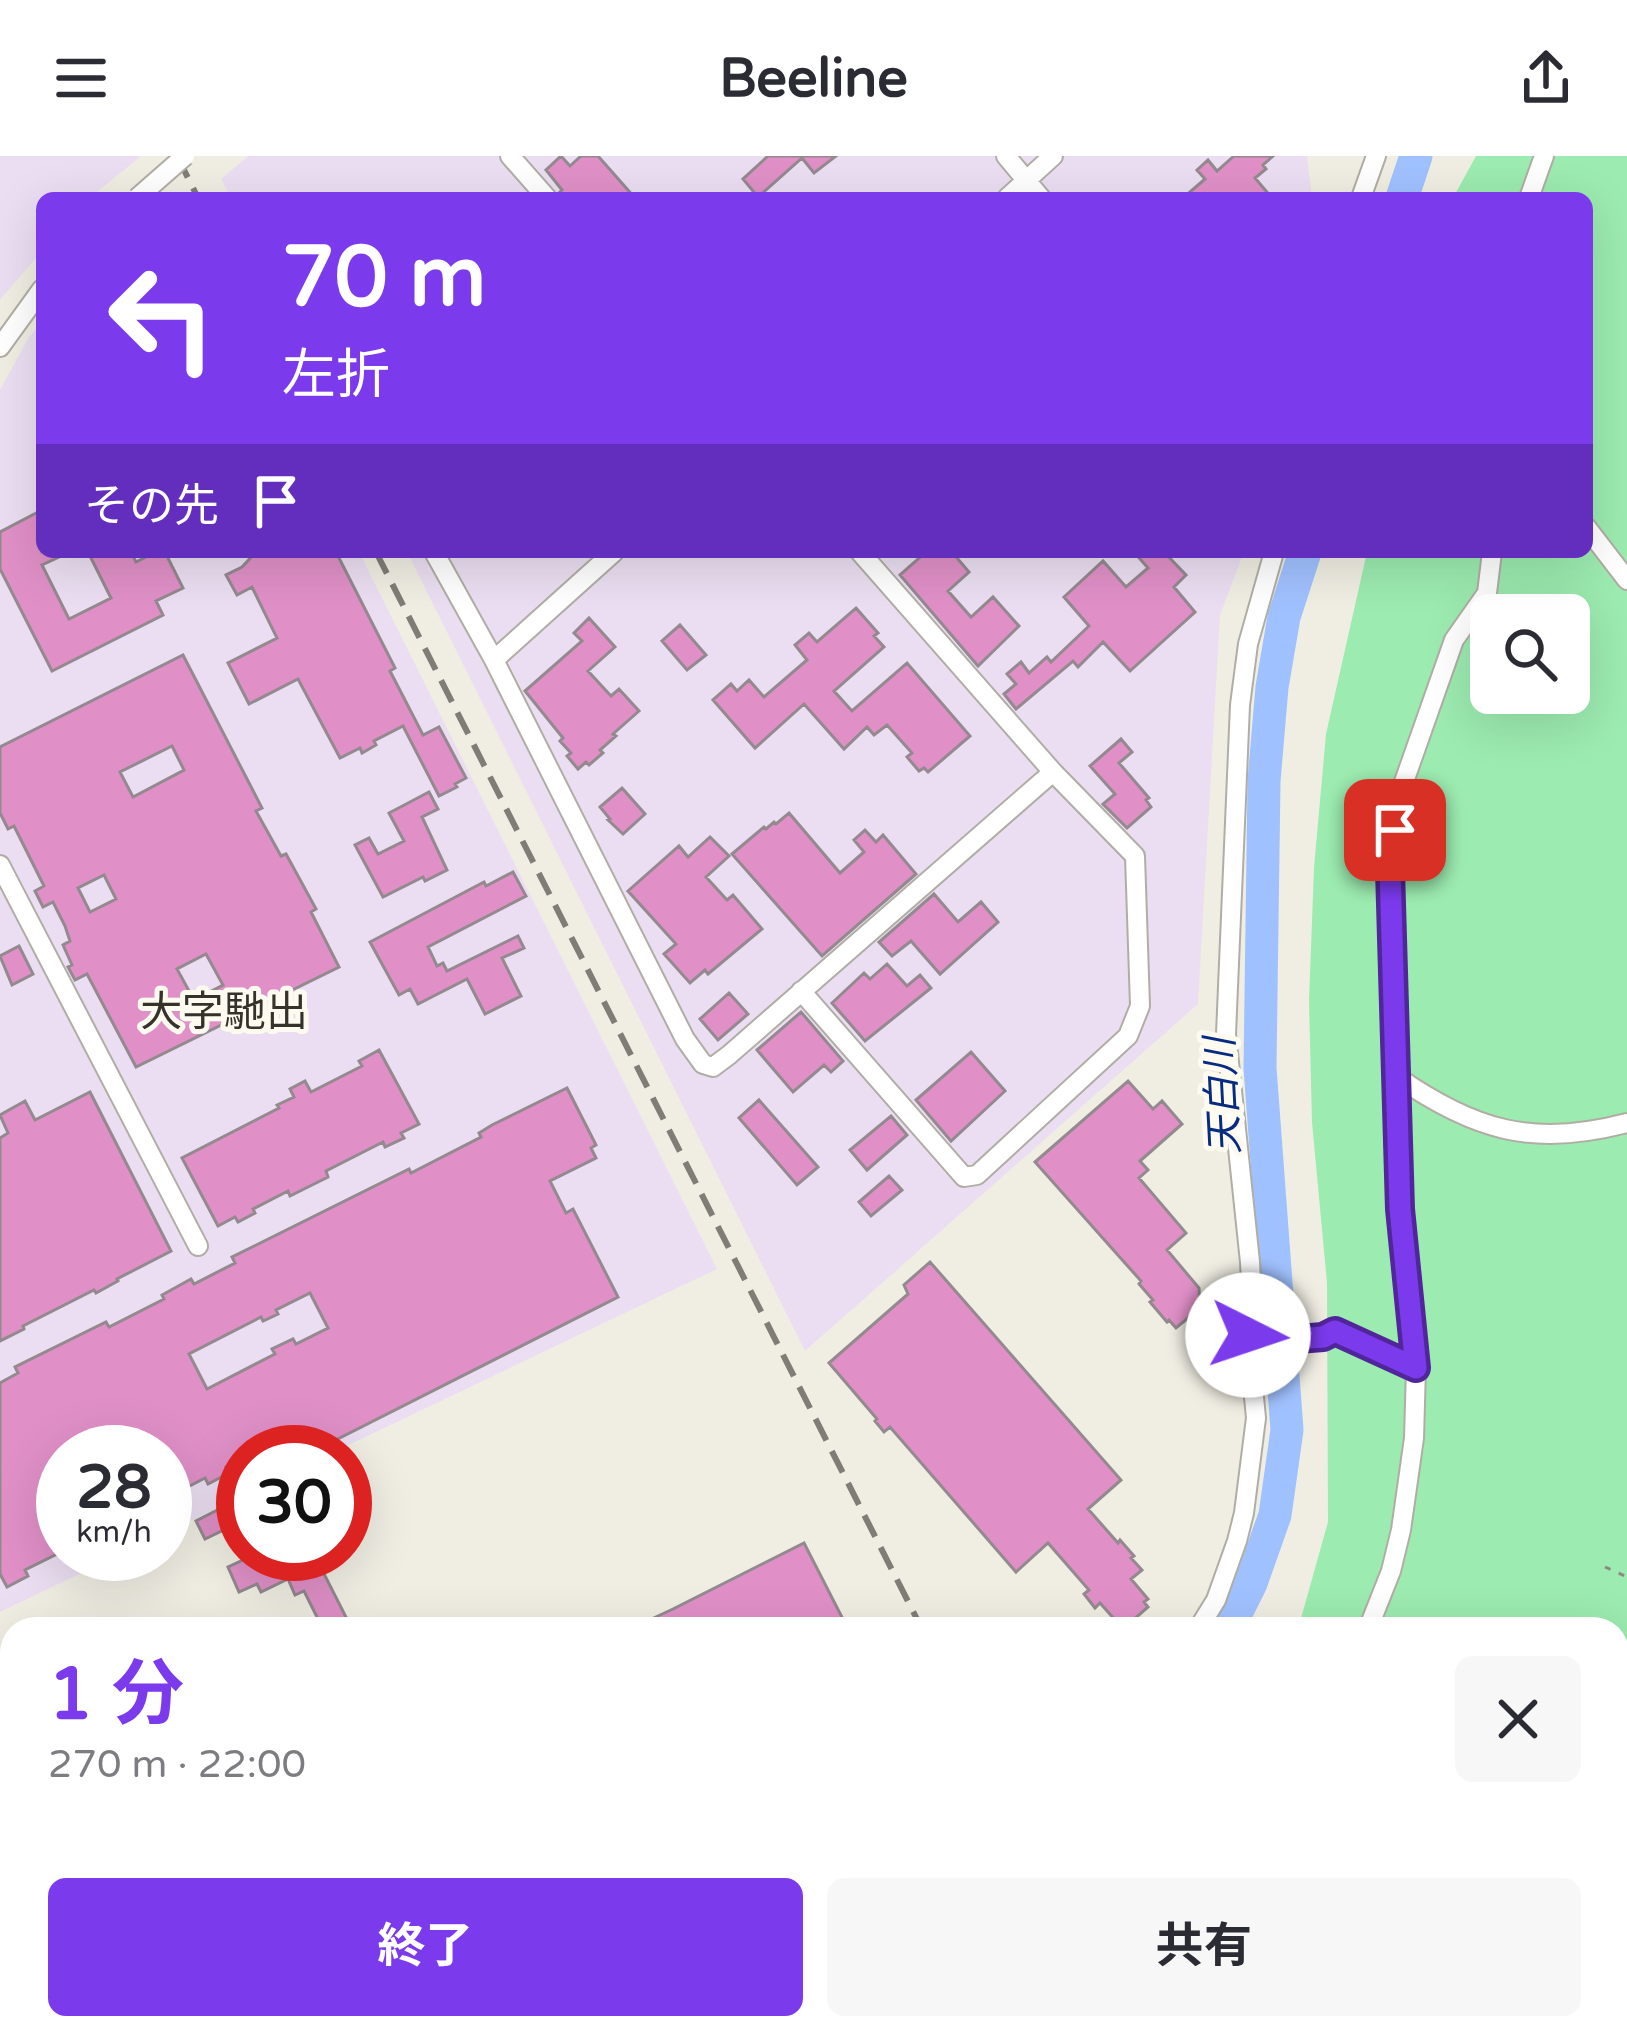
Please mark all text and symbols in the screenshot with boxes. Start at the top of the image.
icon: menu [48,45,114,111]
icon: share [1513,45,1579,111]
text: Beeline [719,46,908,111]
text: 70 m [282,228,486,329]
icon: left [84,240,240,396]
text: 左折 [282,343,390,408]
icon: arrive [243,468,309,534]
text: その先 [84,480,219,534]
map controls [1470,594,1590,714]
button: search [1470,594,1590,714]
pin [1344,779,1446,881]
icon: arrive [1362,797,1428,863]
district label: 大字馳出 [140,987,308,1038]
water label: 天白川 [1196,1032,1250,1156]
position arrow [1185,1272,1311,1398]
speed limit sign: 30 [216,1425,372,1581]
text: 28 [76,1452,152,1524]
text: km/h [76,1514,152,1551]
text: 1 分 [48,1652,184,1739]
button: close [1455,1656,1581,1782]
text: 270 m · 22:00 [48,1741,306,1788]
button: 終了 [48,1878,803,2016]
button: 共有 [827,1878,1581,2016]

